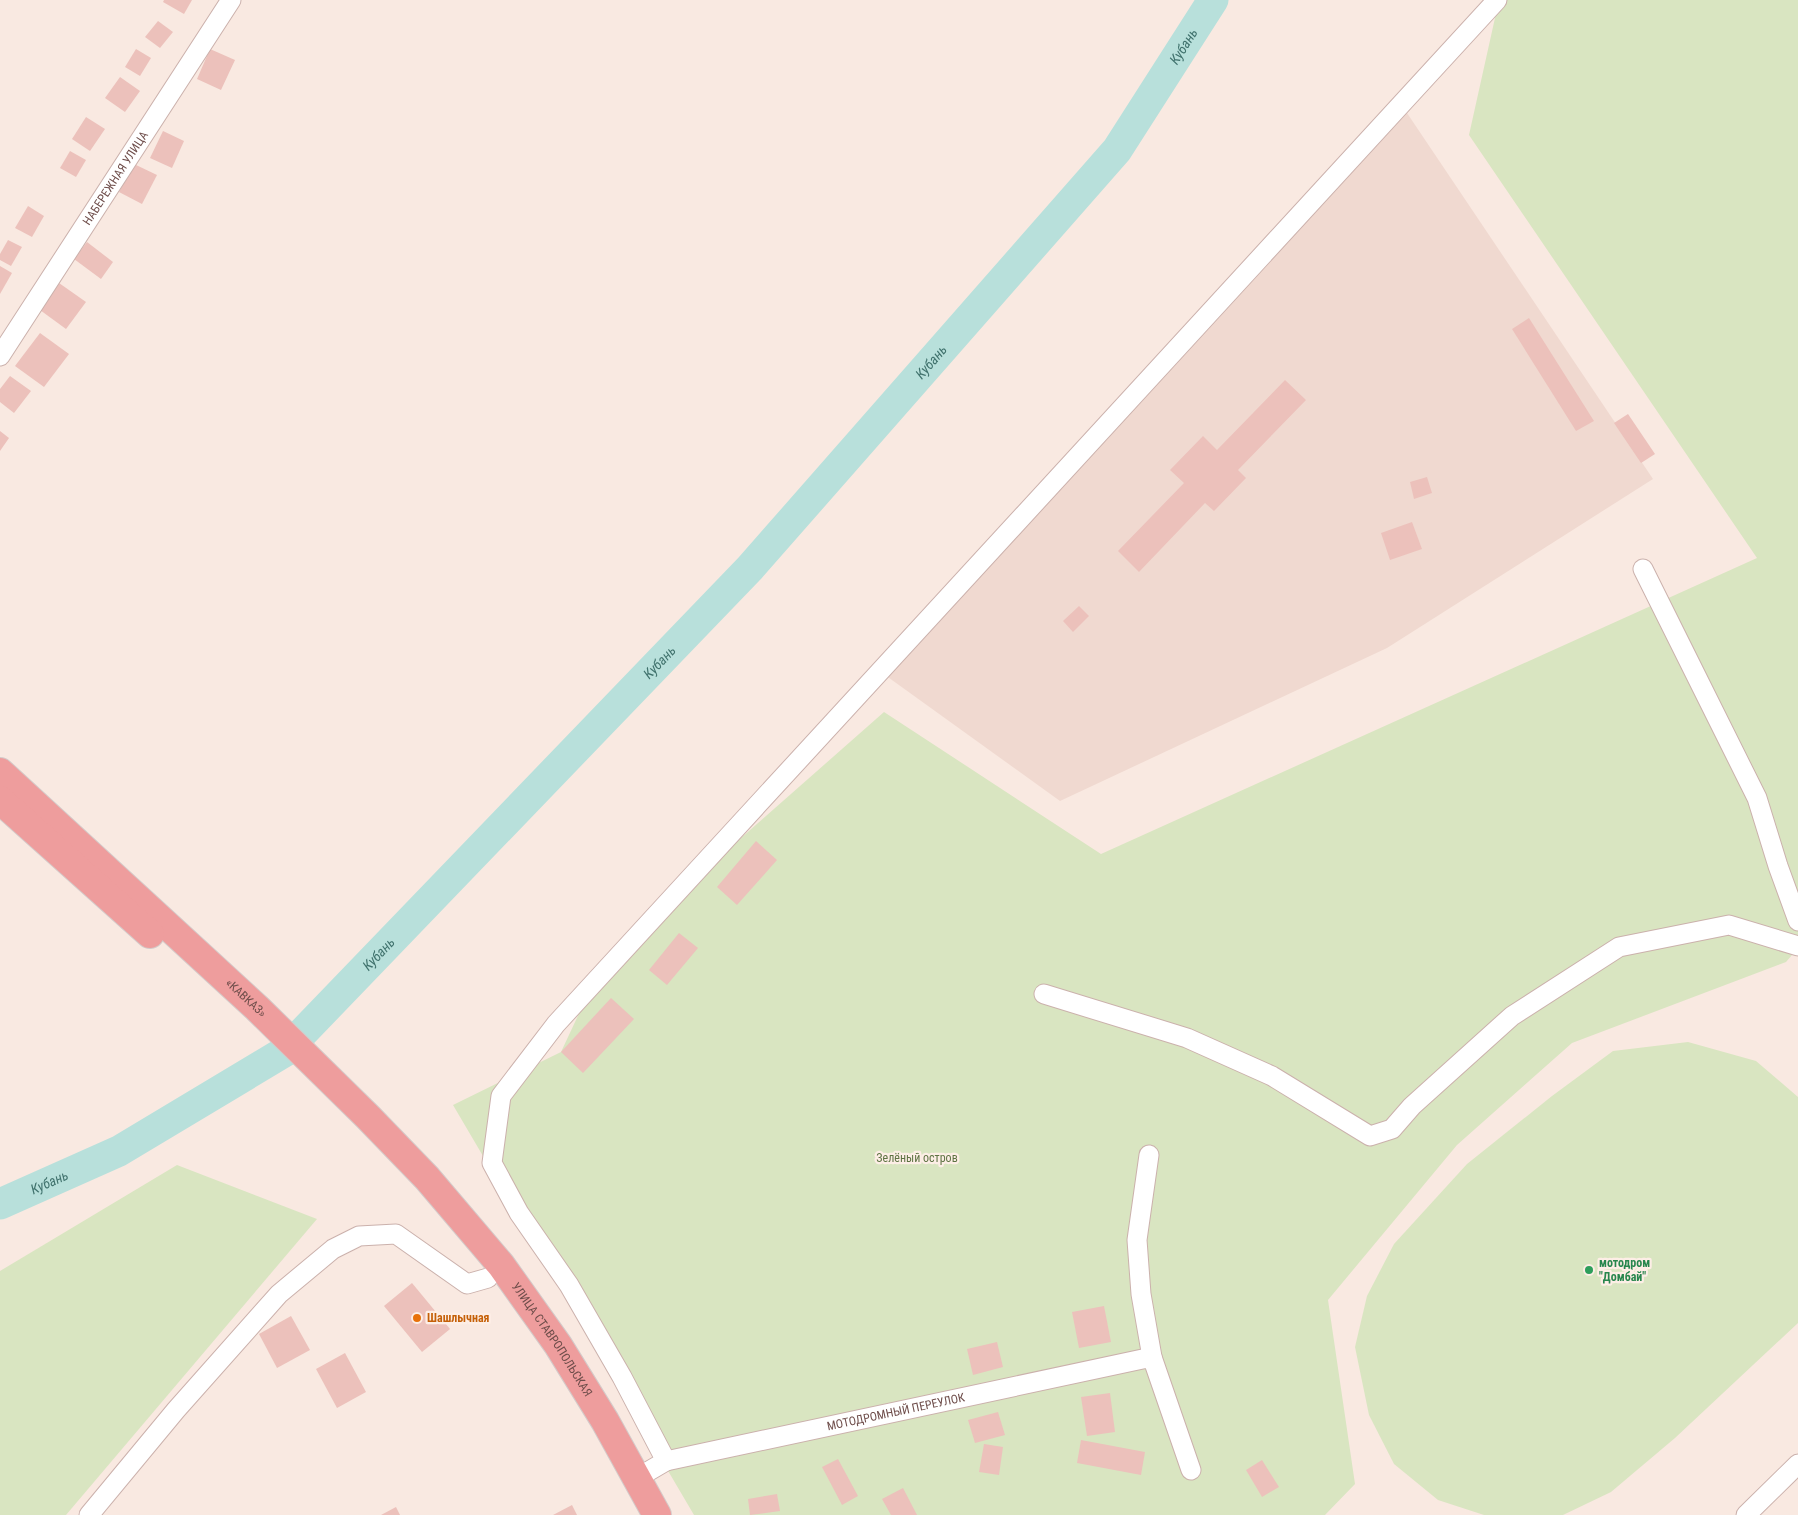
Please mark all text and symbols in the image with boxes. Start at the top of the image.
water label: Кубань [1166,25,1201,67]
street label: НАБЕРЕЖНАЯ УЛИЦА [80,129,151,228]
water label: Кубань [912,342,950,382]
water label: Кубань [640,642,679,682]
water label: Кубань [359,934,398,974]
street label: «КАВКАЗ» [223,976,269,1020]
park label: Зелёный остров [876,1151,958,1165]
water label: Кубань [28,1167,71,1197]
place label: мотодром "Домбай" [1599,1256,1650,1284]
marker: мотодром "Домбай" [1583,1264,1595,1276]
street label: УЛИЦА СТАВРОПОЛЬСКАЯ [509,1280,595,1399]
place label: Шашлычная [427,1311,490,1325]
marker: Шашлычная [411,1312,423,1324]
street label: МОТОДРОМНЫЙ ПЕРЕУЛОК [826,1390,966,1433]

